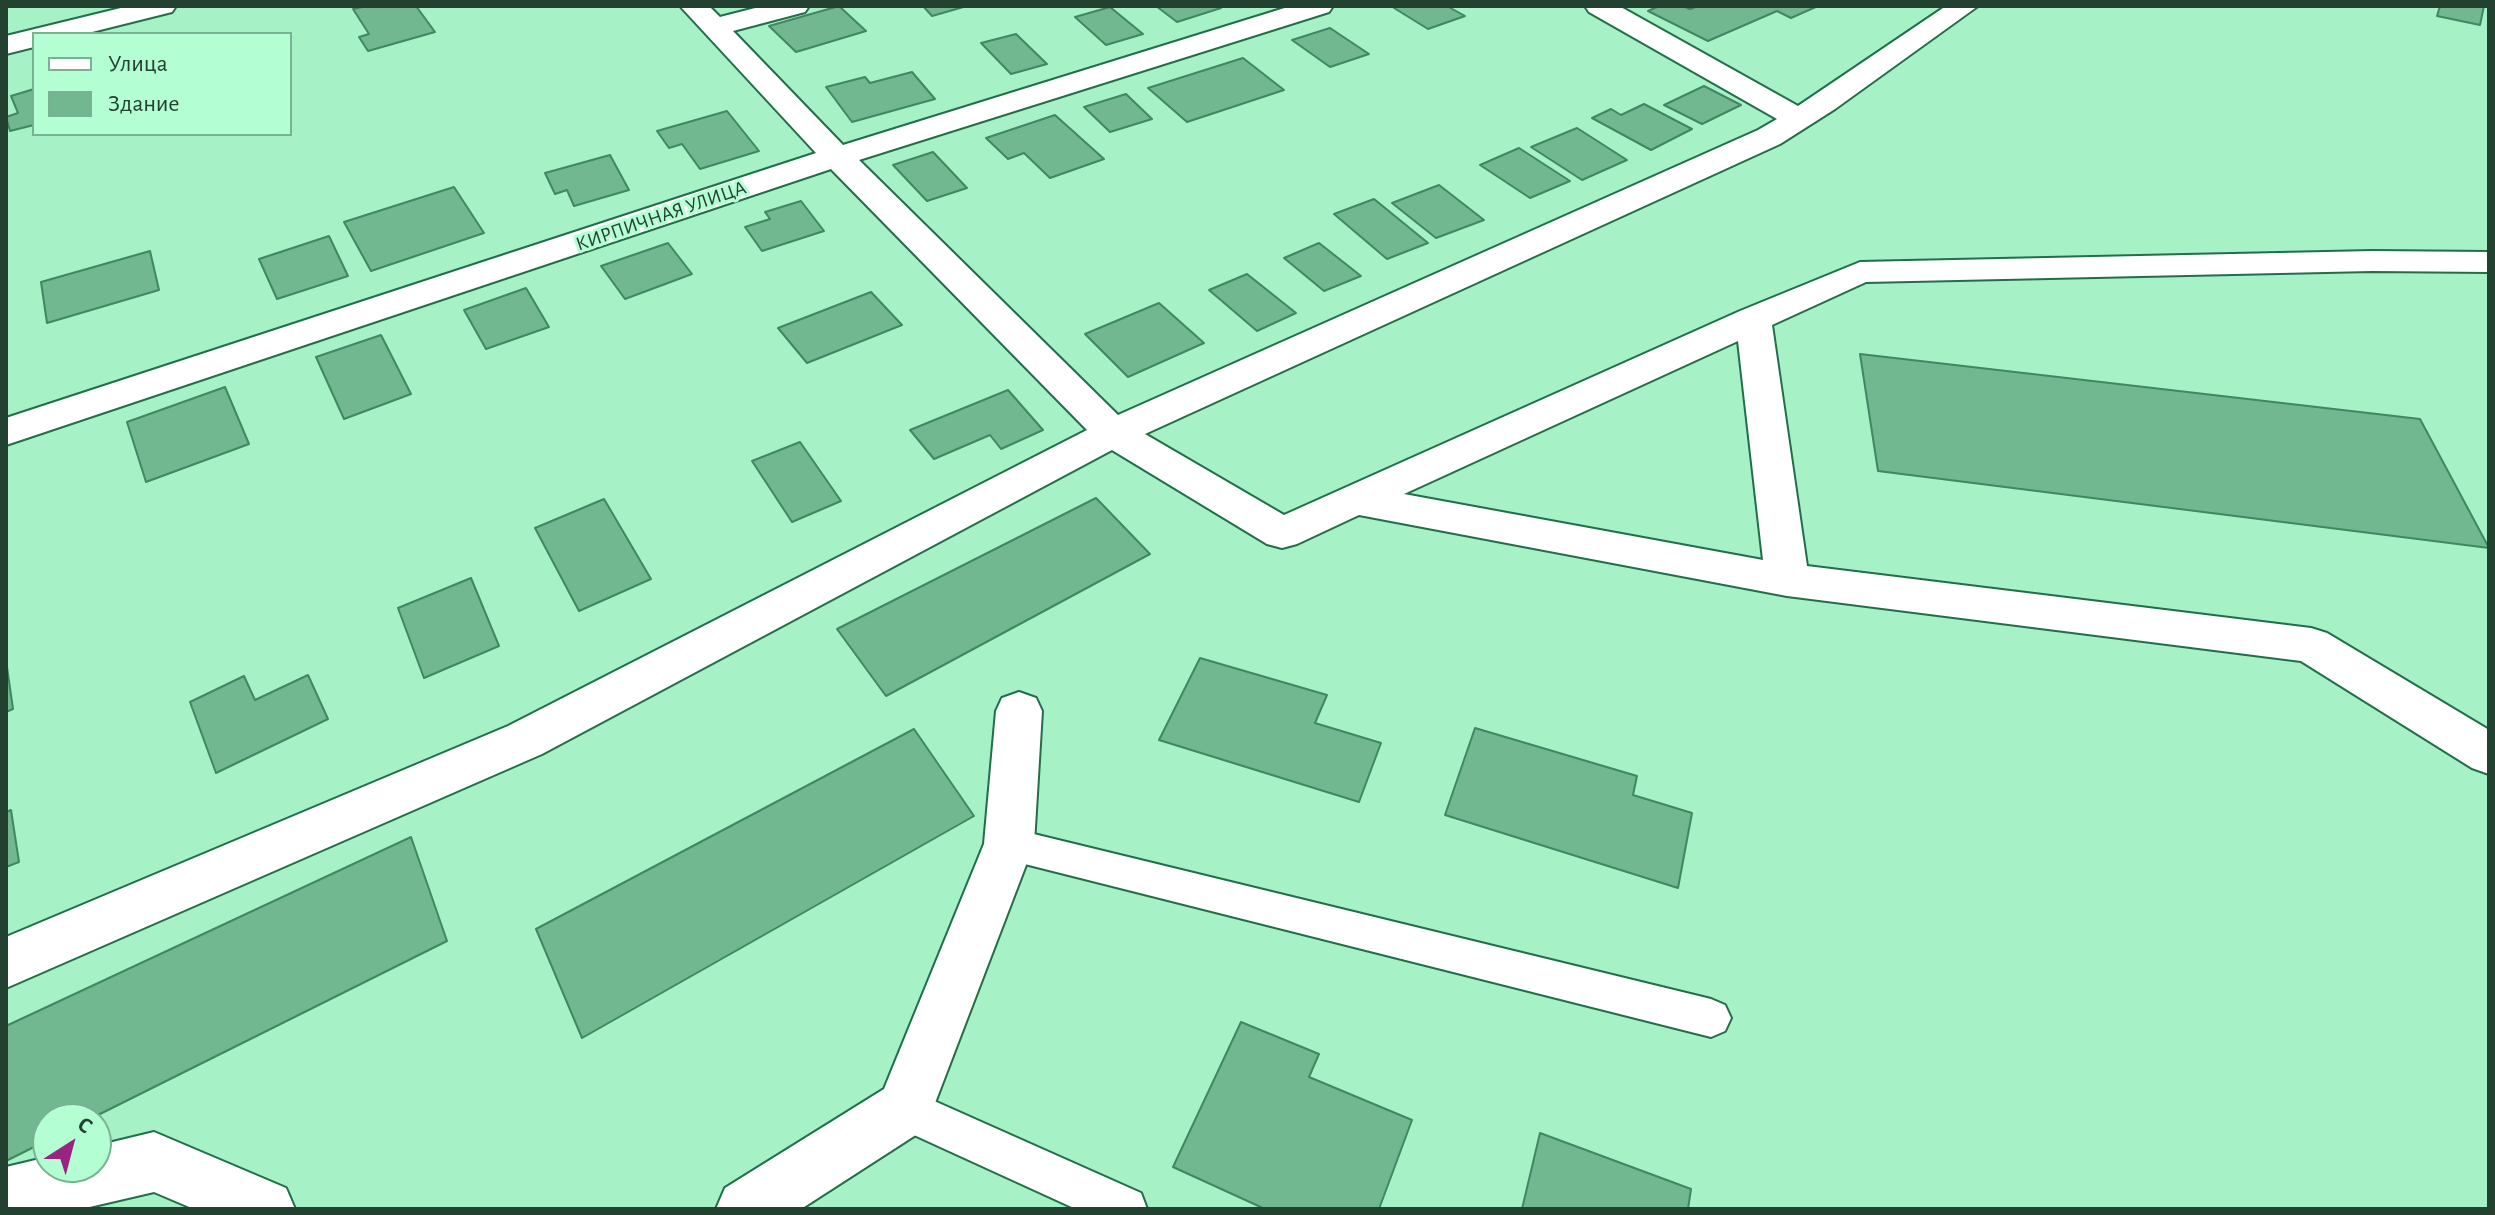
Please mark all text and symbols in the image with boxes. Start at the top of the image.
legend [32,32,292,136]
text: Улица [108,52,168,76]
text: Здание [108,92,179,116]
street label: КИРПИЧНАЯ УЛИЦА [573,176,749,256]
north arrow [32,1103,112,1183]
text: С [74,1113,96,1138]

